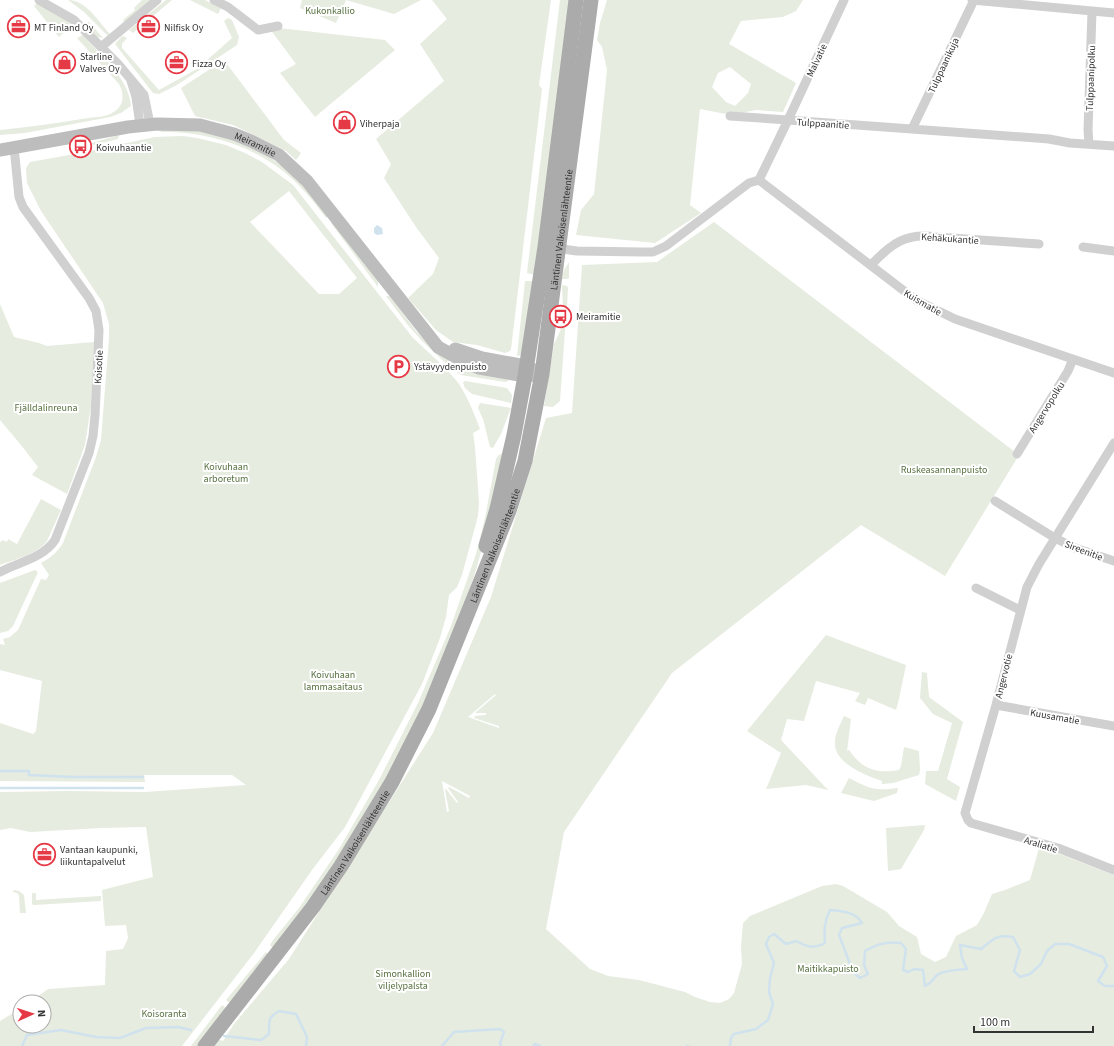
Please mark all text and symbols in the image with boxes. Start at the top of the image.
park label: Kukonkallio [305,4,355,18]
office icon: MT Finland Oy [5,14,31,40]
office icon: Nilfisk Oy [136,14,162,40]
place label: MT Finland Oy [34,21,94,35]
place label: Nilfisk Oy [164,21,204,35]
street label: Tulppaanikuja [925,35,963,95]
street label: Malvatie [803,42,831,79]
street label: Tulppaanipolku [1083,45,1099,111]
shop icon: Starline Valves Oy [51,49,77,75]
place label: Starline Valves Oy [80,50,120,76]
office icon: Fizza Oy [163,50,189,76]
place label: Fizza Oy [192,57,226,71]
shop icon: Viherpaja [332,110,358,136]
street label: Tulppaanitie [796,115,850,133]
place label: Viherpaja [360,117,399,131]
street label: Meiramitie [232,129,278,160]
bus stop icon: Koivuhaantie [68,134,94,160]
place label: Koivuhaantie [96,141,152,155]
street label: Läntinen Valkoisenlähteentie [547,169,577,291]
street label: Kehäkukantie [921,230,979,248]
street label: Kuismatie [901,286,944,319]
bus stop icon: Meiramitie [548,303,574,329]
place label: Meiramitie [576,310,621,324]
street label: Koisotie [91,350,107,384]
parking icon: Ystävyydenpuisto [386,353,412,379]
place label: Ystävyydenpuisto [413,360,487,374]
street label: Angervopolku [1025,379,1068,436]
park label: Fjälldalinreuna [15,401,77,415]
park label: Koivuhaan arboretum [204,460,248,486]
park label: Ruskeasannanpuisto [901,463,987,477]
street label: Läntinen Valkoisenlähteentie [467,487,524,605]
street label: Sireenitie [1063,537,1105,565]
street label: Angervotie [992,653,1016,700]
park label: Koivuhaan lammasaitaus [304,668,362,694]
street label: Kuusamatie [1029,706,1081,728]
street label: Läntinen Valkoisenlähteentie [317,788,394,898]
street label: Araliatie [1022,833,1059,857]
office icon: Vantaan kaupunki, liikuntapalvelut [32,842,58,868]
place label: Vantaan kaupunki, liikuntapalvelut [60,843,138,869]
park label: Maitikkapuisto [797,962,859,976]
park label: Simonkallion viljelypalsta [375,967,431,993]
north arrow [12,994,52,1034]
park label: Koisoranta [141,1007,187,1021]
scale bar [974,1008,1093,1034]
text: N [34,1009,49,1018]
text: 100 m [980,1014,1010,1031]

